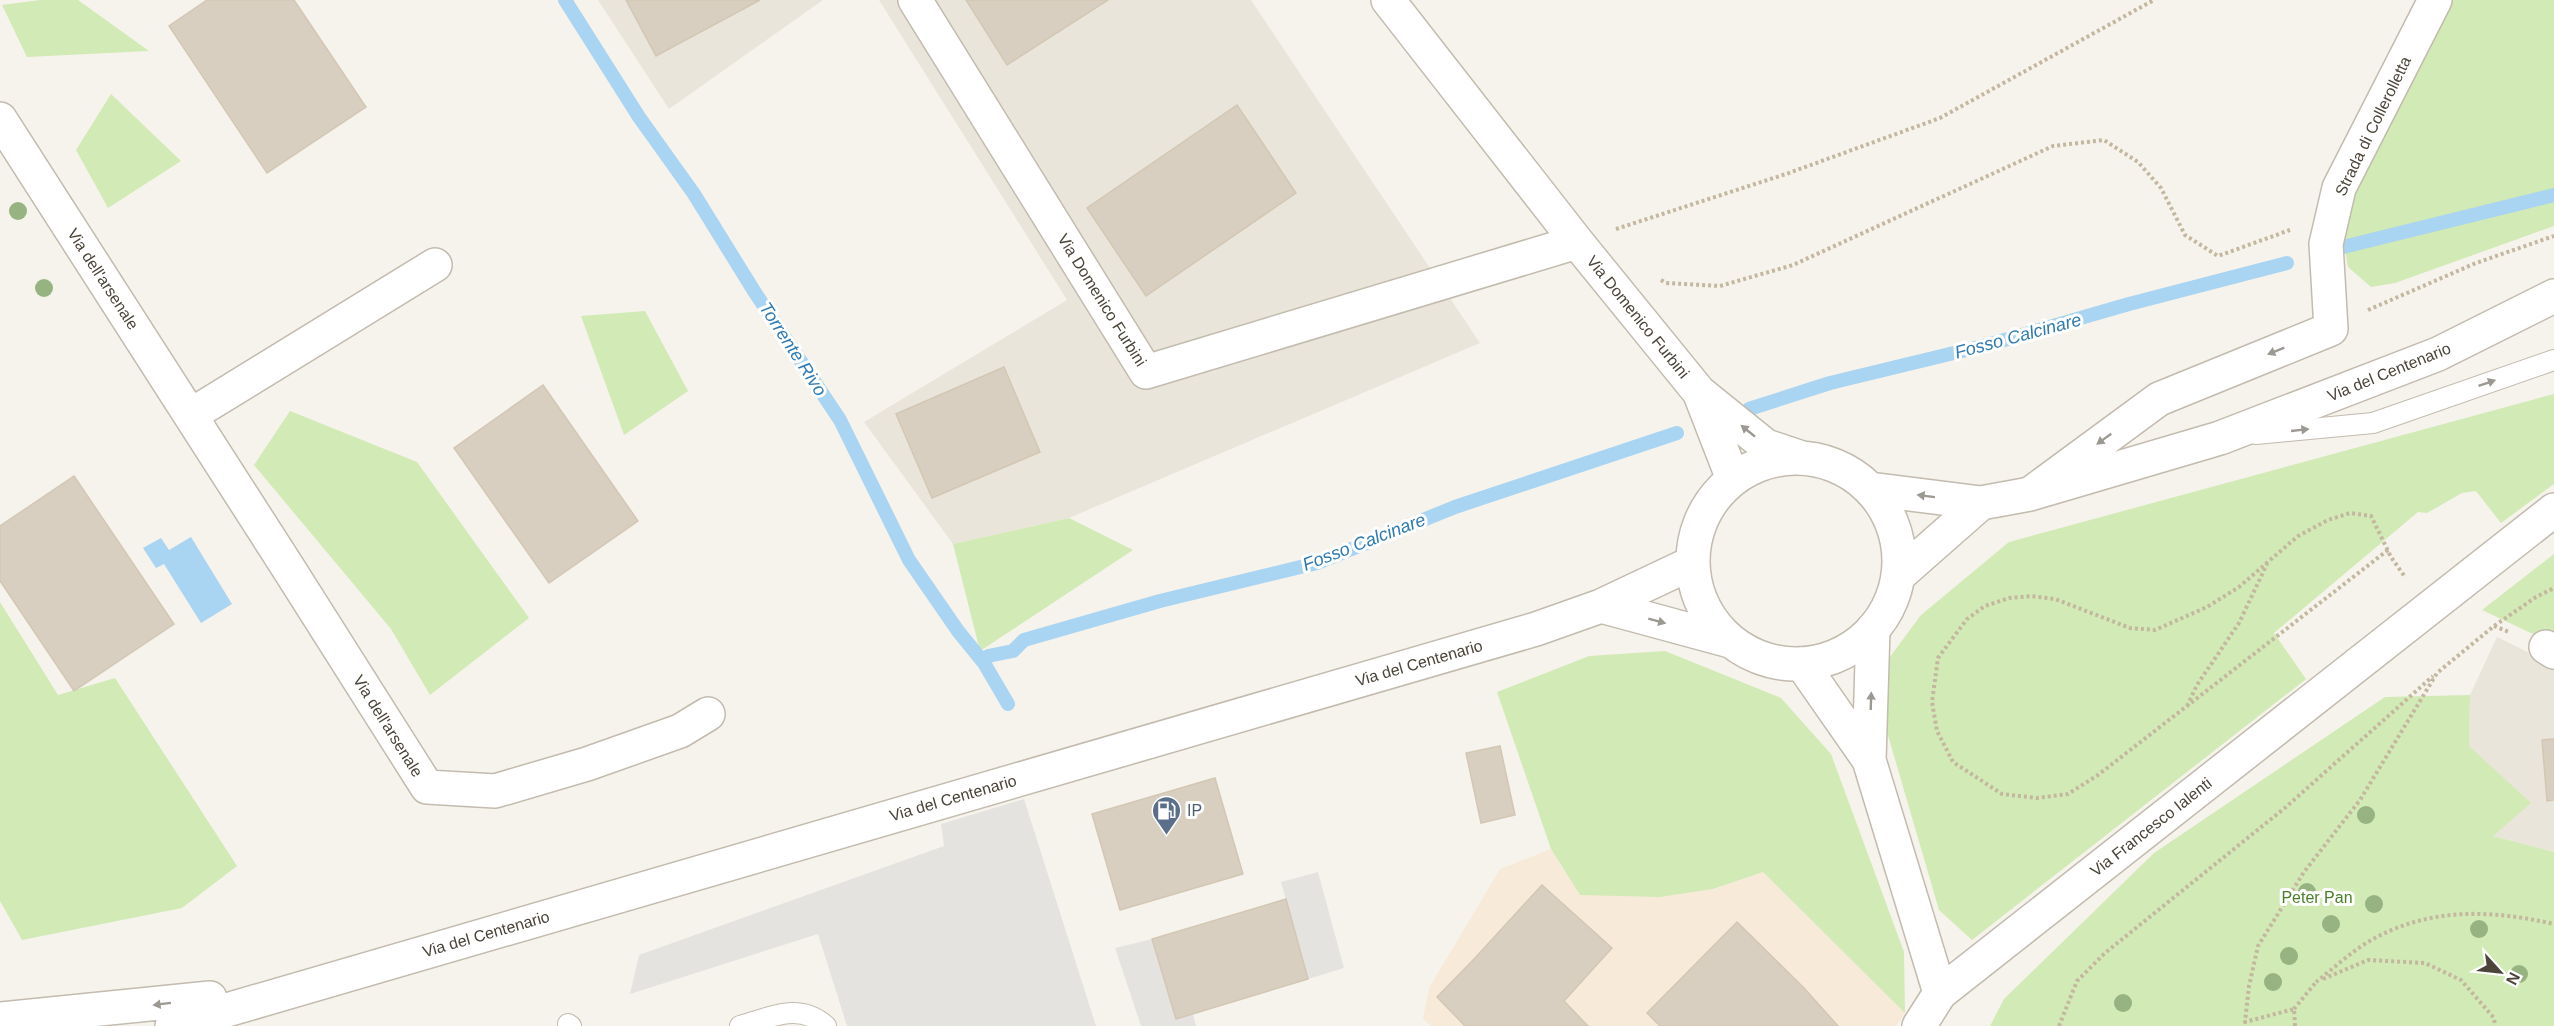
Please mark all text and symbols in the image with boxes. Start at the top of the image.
street label: Strada di Collerolletta [2332,53,2414,198]
street label: Via dell'arsenale [64,225,142,333]
street label: Via Domenico Furbini [1054,231,1150,369]
street label: Via Domenico Furbini [1583,252,1693,382]
water label: Torrente Rivo [755,299,831,399]
water label: Fosso Calcinare [1953,310,2083,362]
street label: Via del Centenario [2325,339,2453,404]
one-way arrow [2267,346,2285,356]
one-way arrow [2479,378,2497,387]
one-way arrow [1740,425,1756,438]
one-way arrow [2290,425,2309,435]
one-way arrow [2097,433,2112,445]
one-way arrow [1916,491,1935,501]
water label: Fosso Calcinare [1300,509,1428,575]
one-way arrow [1648,617,1666,626]
street label: Via del Centenario [1354,637,1485,689]
street label: Via dell'arsenale [350,672,426,780]
one-way arrow [1866,692,1875,711]
street label: Via del Centenario [888,772,1019,824]
street label: Via Francesco Ialenti [2087,774,2215,880]
fuel station icon: IP [1150,794,1182,836]
place label: IP [1187,802,1202,819]
park label: Peter Pan [2281,889,2353,906]
street label: Via del Centenario [421,908,552,960]
north arrow [2470,942,2530,1002]
text: N [2503,970,2523,988]
one-way arrow [153,999,172,1009]

